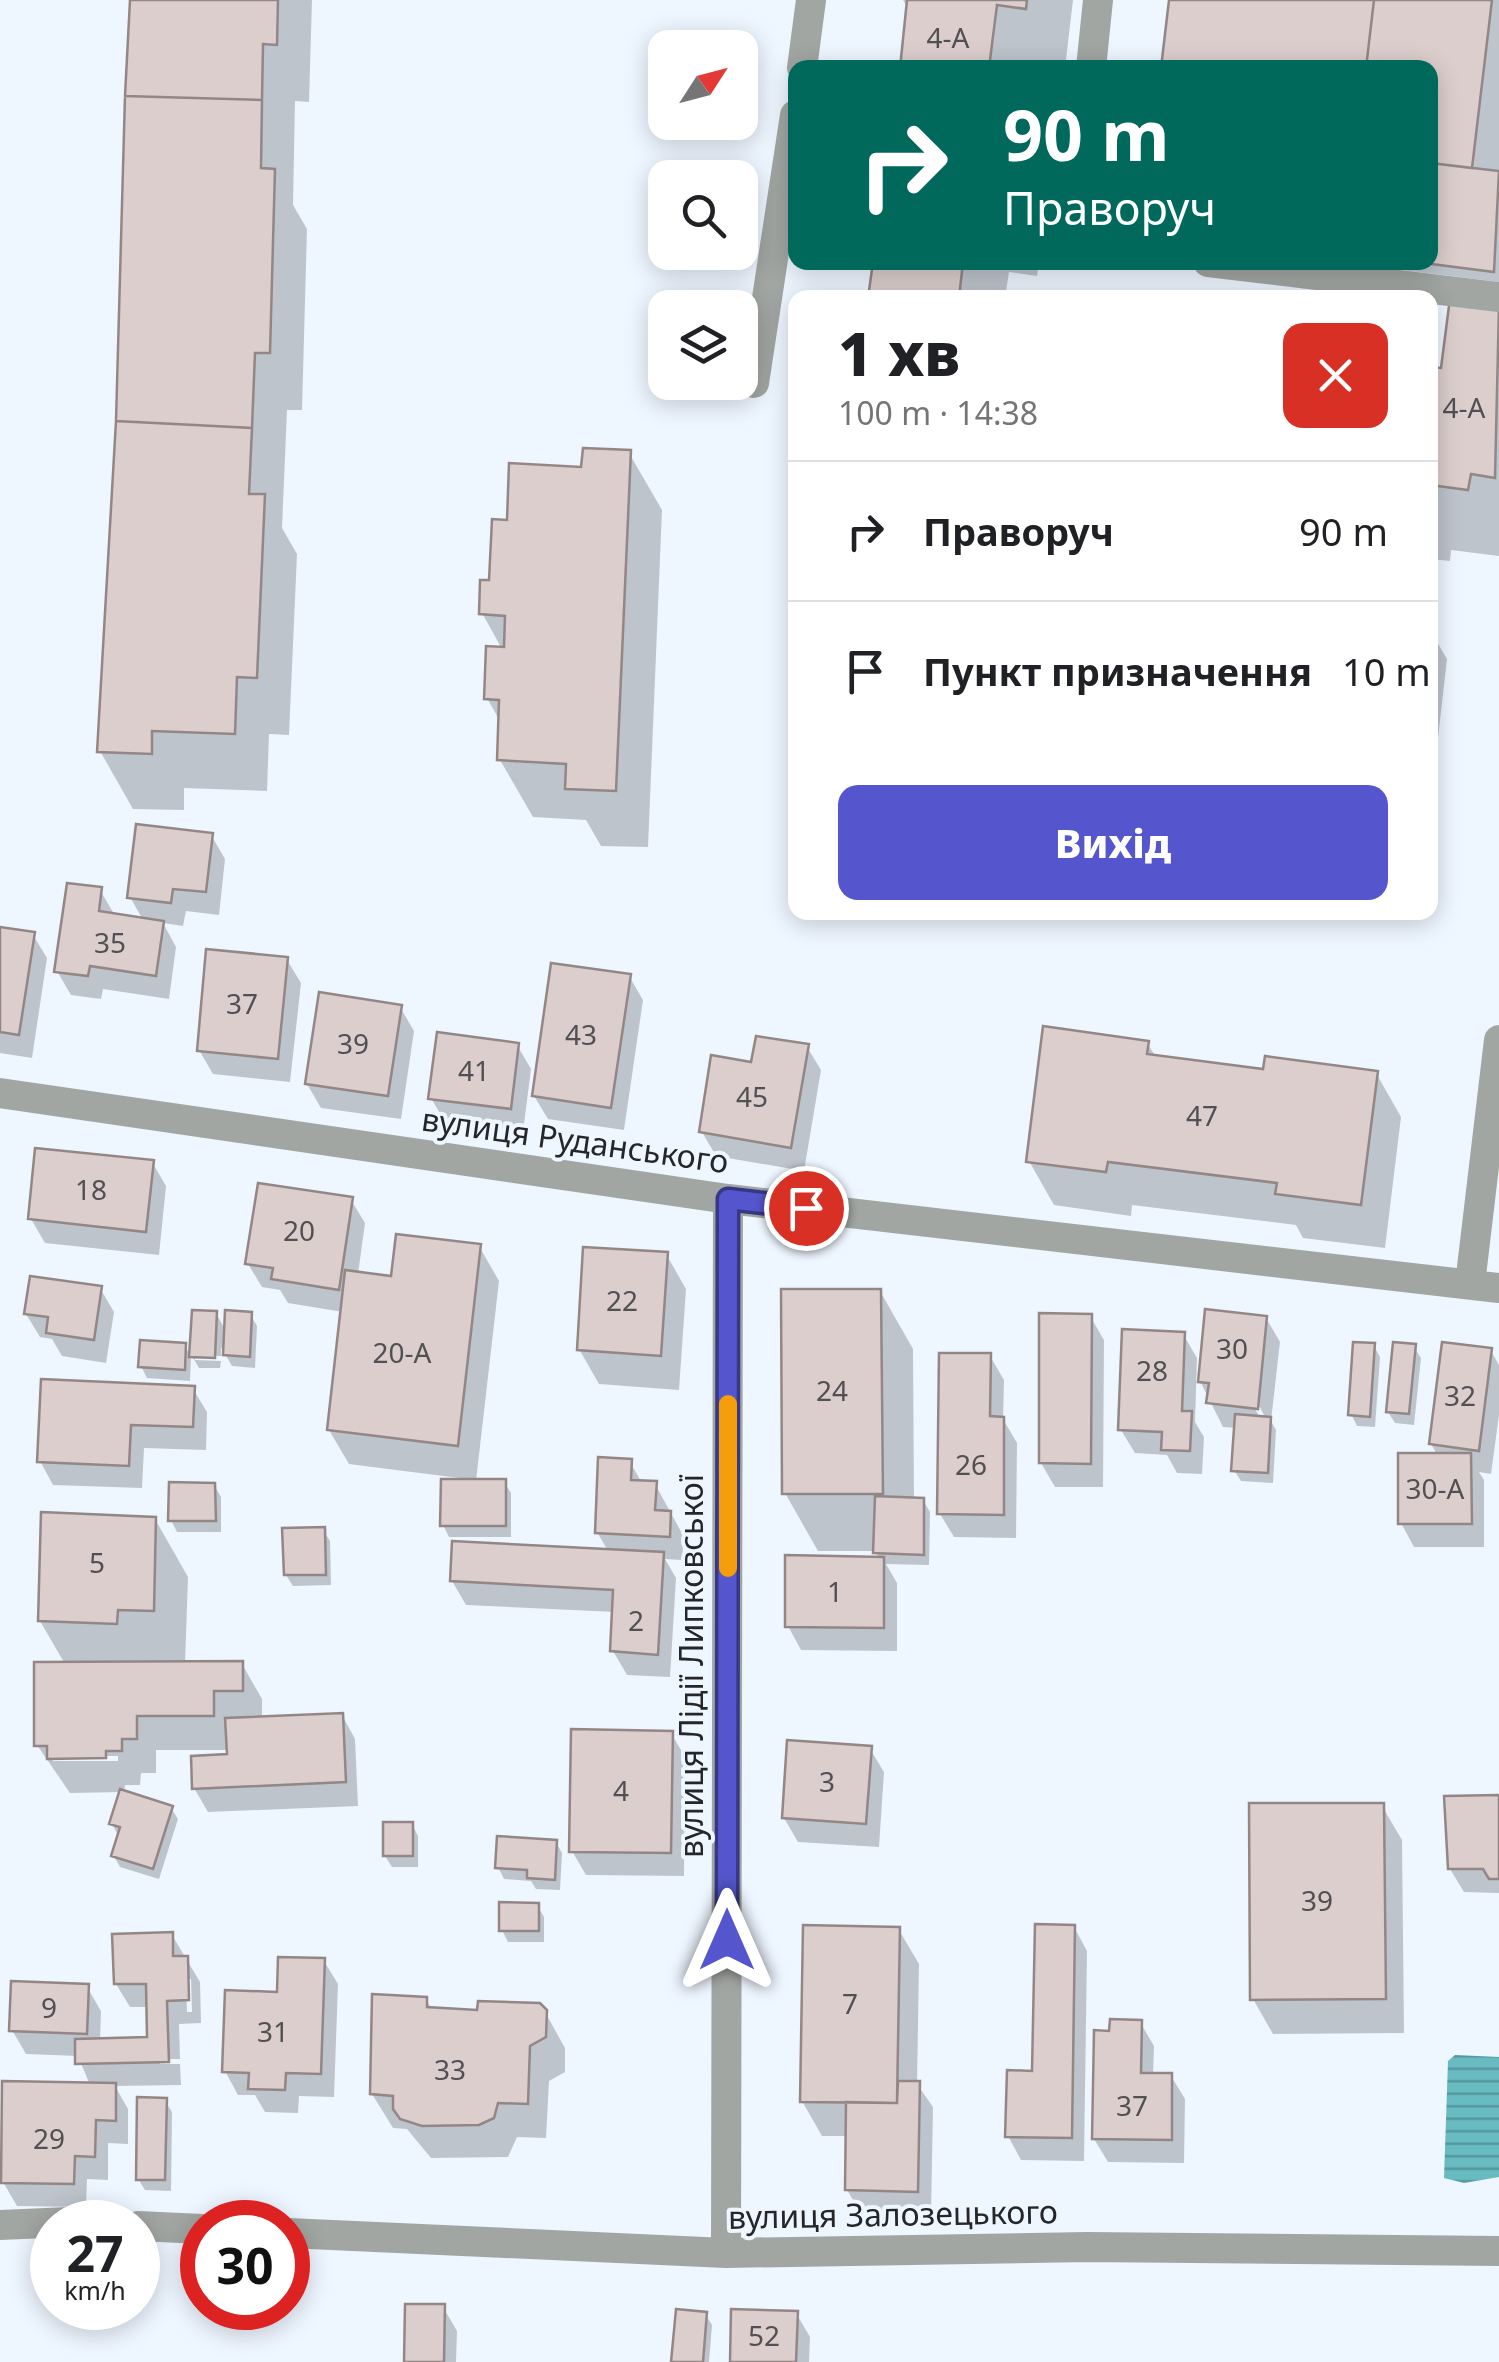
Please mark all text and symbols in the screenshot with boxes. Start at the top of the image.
house number: 4-А [927,18,970,56]
north arrow [648,30,758,140]
map controls [648,30,758,400]
text: 90 m [1003,86,1170,182]
icon: right [838,100,968,230]
button: search [648,160,758,270]
text: Праворуч [1003,177,1216,238]
button: layers [648,290,758,400]
text: 1 хв [838,312,960,394]
button: close [1283,323,1388,428]
house number: 4-А [1443,388,1486,426]
text: 100 m · 14:38 [838,391,1038,434]
icon: right [838,504,893,559]
text: Праворуч [923,505,1114,557]
text: 90 m [1299,505,1388,557]
icon: arrive [838,644,893,699]
text: Пункт призначення [923,645,1312,697]
text: 10 m [1342,645,1431,697]
button: Вихід [838,785,1388,900]
house number: 35 [94,923,126,961]
house number: 37 [226,984,258,1022]
house number: 43 [565,1015,597,1053]
house number: 39 [337,1024,369,1062]
house number: 41 [458,1051,490,1089]
house number: 45 [736,1077,768,1115]
house number: 47 [1186,1096,1218,1134]
street label: вулиця Руданського [419,1097,732,1182]
pin [764,1166,849,1251]
house number: 18 [75,1170,107,1208]
icon: arrive [779,1181,834,1236]
house number: 20 [283,1211,315,1249]
house number: 22 [606,1281,638,1319]
house number: 30 [1216,1329,1248,1367]
house number: 20-А [373,1333,432,1371]
house number: 28 [1136,1351,1168,1389]
house number: 24 [816,1371,848,1409]
house number: 32 [1444,1376,1476,1414]
house number: 26 [955,1445,987,1483]
house number: 30-А [1406,1469,1465,1507]
street label: вулиця Лідії Липковської [669,1474,712,1858]
house number: 5 [89,1543,105,1581]
house number: 1 [827,1572,843,1610]
house number: 2 [628,1601,644,1639]
house number: 3 [819,1762,835,1800]
house number: 4 [613,1771,629,1809]
house number: 39 [1301,1881,1333,1919]
position arrow [675,1888,779,1992]
house number: 7 [842,1984,858,2022]
house number: 9 [41,1988,57,2026]
house number: 31 [257,2012,289,2050]
house number: 33 [434,2050,466,2088]
house number: 37 [1116,2086,1148,2124]
house number: 29 [33,2119,65,2157]
street label: вулиця Залозецького [728,2189,1058,2238]
speed limit sign: 30 [180,2200,310,2330]
text: 27 [66,2219,124,2287]
text: km/h [64,2273,126,2307]
house number: 52 [748,2316,780,2354]

